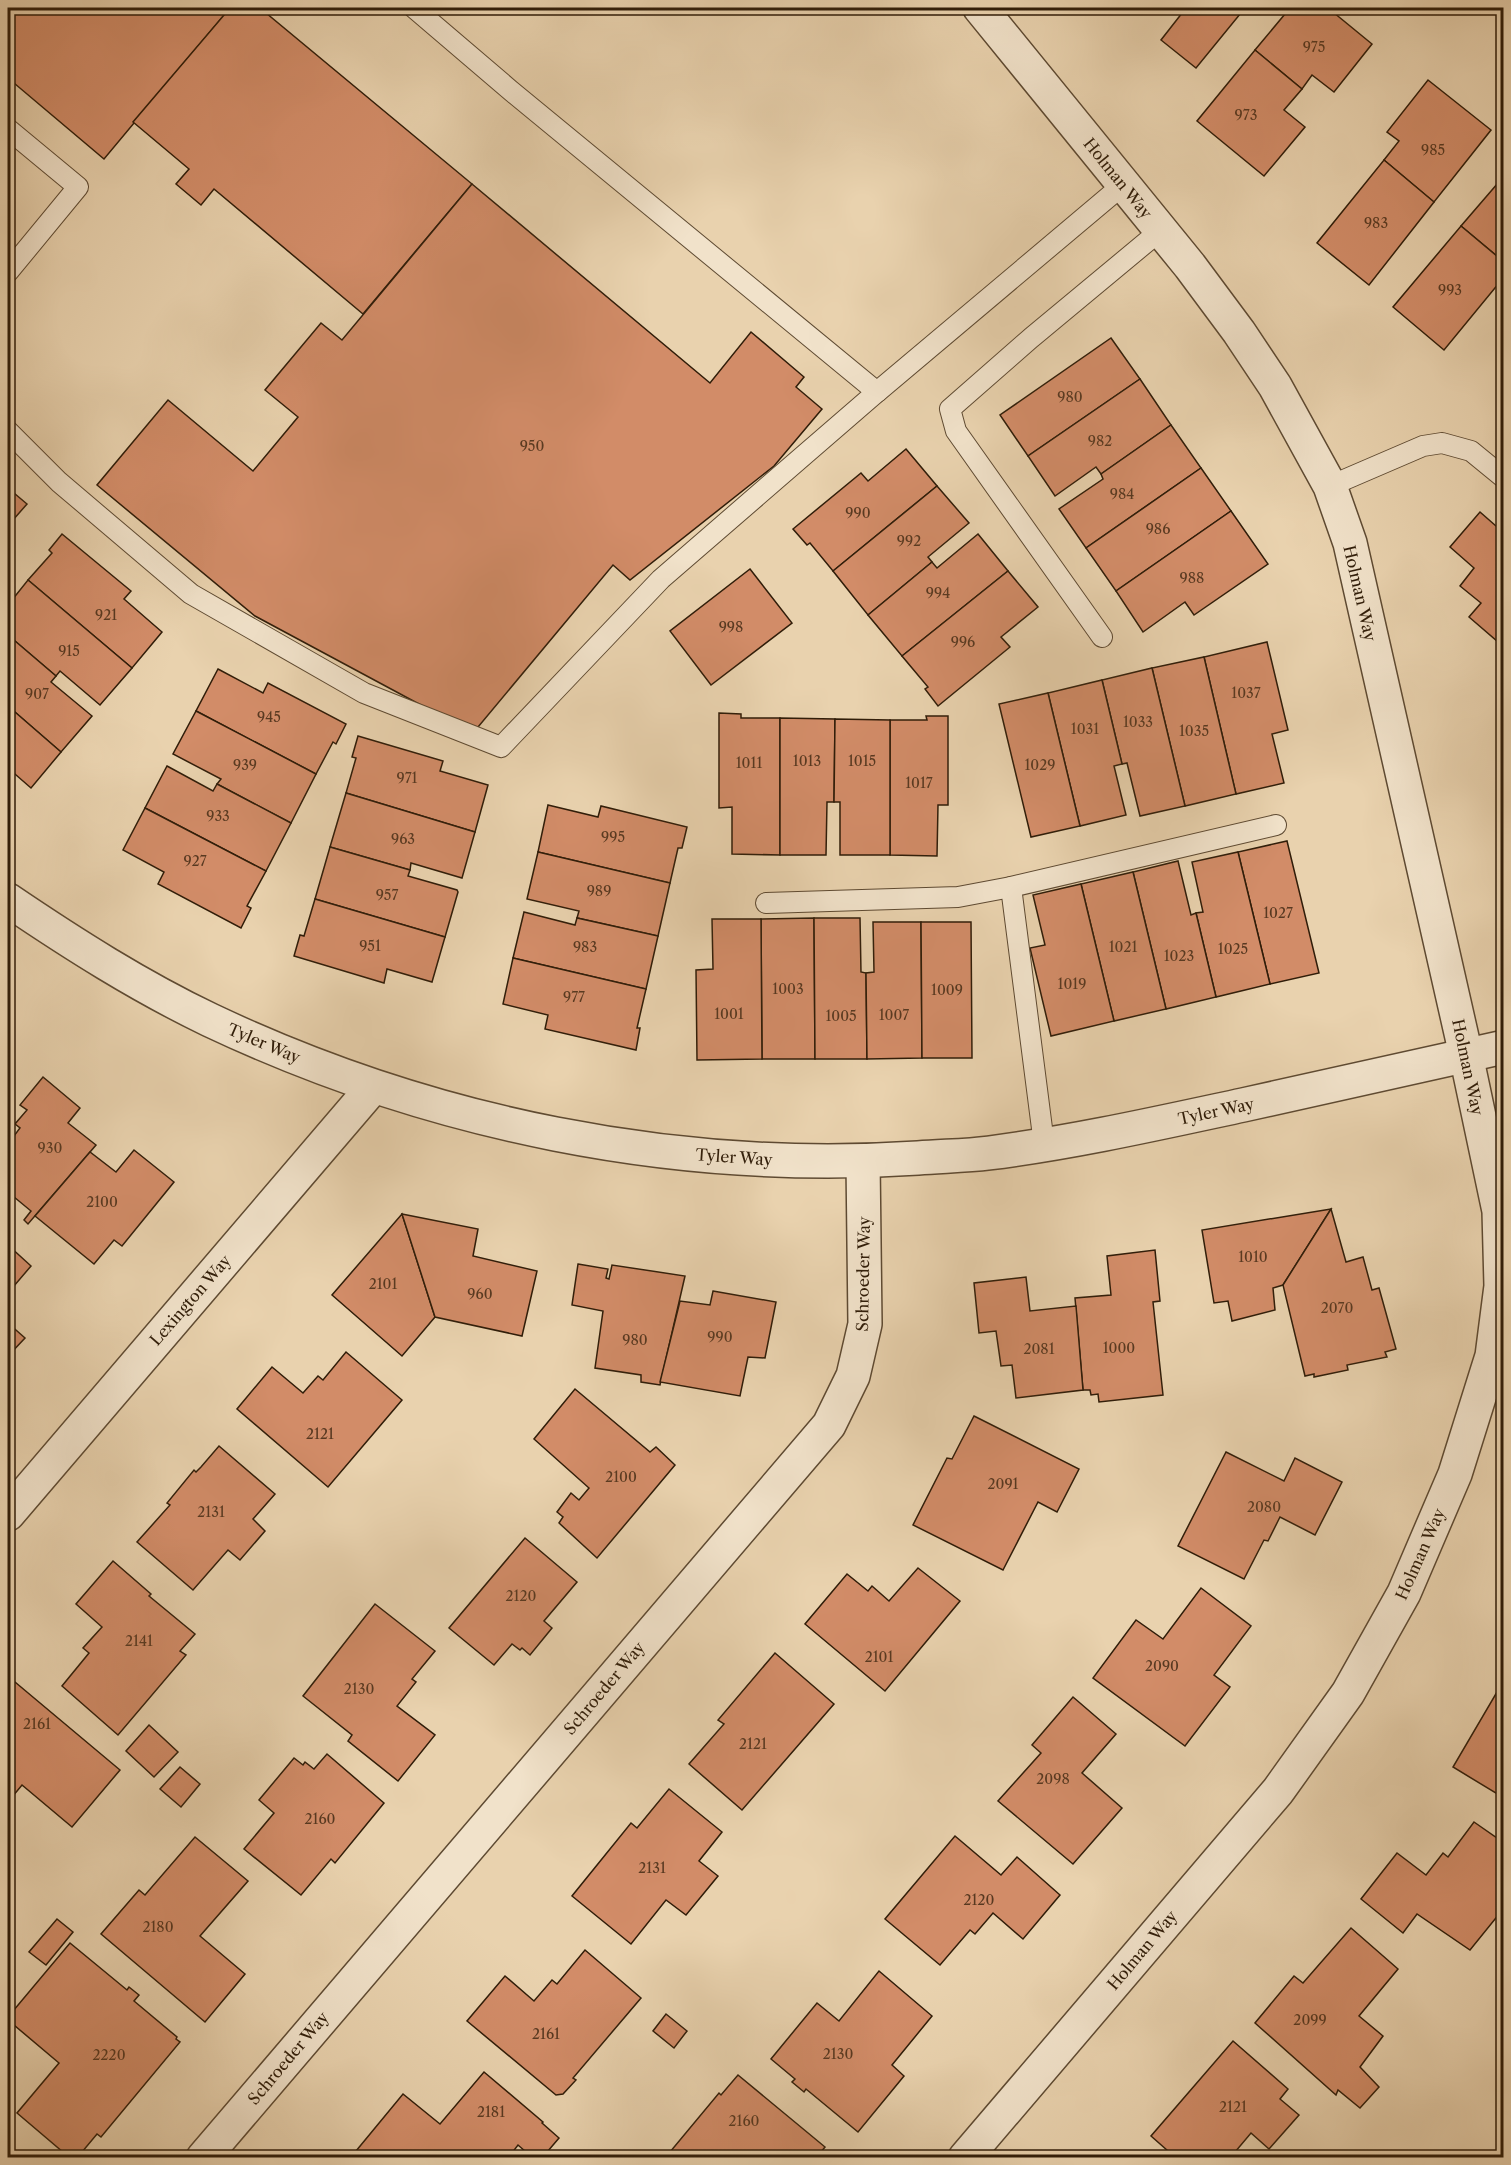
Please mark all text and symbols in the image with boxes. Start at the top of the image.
house number: 975 [1303,38,1325,56]
house number: 973 [1235,106,1257,124]
street label: Holman Way [1079,134,1157,223]
house number: 985 [1421,141,1445,159]
house number: 983 [1364,214,1388,232]
house number: 993 [1438,281,1462,299]
house number: 980 [1057,388,1083,406]
house number: 982 [1088,432,1112,450]
house number: 950 [520,437,544,455]
house number: 984 [1110,485,1134,503]
house number: 990 [845,504,871,522]
house number: 986 [1146,520,1170,538]
house number: 992 [897,532,921,550]
street label: Holman Way [1339,543,1381,644]
house number: 988 [1180,569,1204,587]
house number: 994 [926,584,950,602]
house number: 921 [95,606,117,624]
house number: 998 [719,618,743,636]
house number: 996 [951,633,975,651]
house number: 915 [58,642,80,660]
house number: 1037 [1231,684,1261,702]
house number: 907 [25,685,49,703]
house number: 945 [257,708,281,726]
house number: 1033 [1123,713,1153,731]
house number: 1031 [1071,720,1099,738]
house number: 1035 [1179,722,1209,740]
house number: 1013 [793,752,821,770]
house number: 1015 [848,752,876,770]
house number: 1011 [736,754,762,772]
house number: 939 [233,756,257,774]
house number: 1029 [1024,756,1056,774]
house number: 971 [397,769,418,787]
house number: 1017 [905,774,933,792]
house number: 933 [206,807,230,825]
house number: 995 [601,828,625,846]
house number: 963 [391,830,415,848]
house number: 927 [183,852,207,870]
house number: 989 [587,882,611,900]
house number: 957 [376,886,398,904]
house number: 1027 [1263,904,1293,922]
house number: 951 [359,937,381,955]
house number: 983 [573,938,597,956]
house number: 1021 [1109,938,1137,956]
house number: 1025 [1218,940,1248,958]
house number: 1023 [1164,947,1194,965]
house number: 1019 [1058,975,1086,993]
house number: 1003 [772,980,804,998]
house number: 1009 [931,981,963,999]
house number: 977 [563,988,585,1006]
house number: 1001 [714,1005,744,1023]
house number: 1007 [879,1006,909,1024]
house number: 1005 [825,1007,857,1025]
street label: Holman Way [1448,1017,1488,1118]
street label: Tyler Way [225,1019,304,1068]
street label: Tyler Way [1176,1093,1257,1129]
house number: 930 [38,1139,63,1157]
street label: Tyler Way [695,1144,774,1170]
house number: 2100 [86,1193,118,1211]
street label: Schroeder Way [852,1215,874,1332]
house number: 1010 [1238,1248,1268,1266]
street label: Lexington Way [145,1250,236,1349]
house number: 2101 [369,1275,397,1293]
house number: 960 [467,1285,493,1303]
house number: 2070 [1321,1299,1353,1317]
house number: 990 [707,1328,733,1346]
house number: 980 [622,1331,648,1349]
house number: 1000 [1103,1339,1135,1357]
house number: 2081 [1023,1340,1055,1358]
house number: 2121 [306,1425,334,1443]
house number: 2100 [605,1468,637,1486]
house number: 2091 [987,1475,1019,1493]
house number: 2080 [1247,1498,1281,1516]
house number: 2131 [197,1503,225,1521]
street label: Holman Way [1391,1504,1449,1603]
house number: 2120 [506,1587,537,1605]
house number: 2141 [125,1632,153,1650]
street label: Schroeder Way [559,1637,649,1739]
house number: 2101 [865,1648,893,1666]
house number: 2090 [1145,1657,1179,1675]
house number: 2130 [344,1680,374,1698]
house number: 2161 [23,1715,51,1733]
house number: 2121 [739,1735,767,1753]
house number: 2098 [1036,1770,1070,1788]
house number: 2160 [304,1810,336,1828]
house number: 2131 [638,1859,666,1877]
house number: 2120 [964,1891,995,1909]
street label: Holman Way [1103,1905,1182,1994]
house number: 2180 [142,1918,174,1936]
street label: Schroeder Way [243,2007,333,2109]
house number: 2099 [1293,2011,1327,2029]
house number: 2161 [532,2025,560,2043]
house number: 2130 [823,2045,853,2063]
house number: 2220 [92,2046,126,2064]
house number: 2121 [1219,2098,1247,2116]
house number: 2181 [477,2103,505,2121]
house number: 2160 [728,2112,760,2130]

